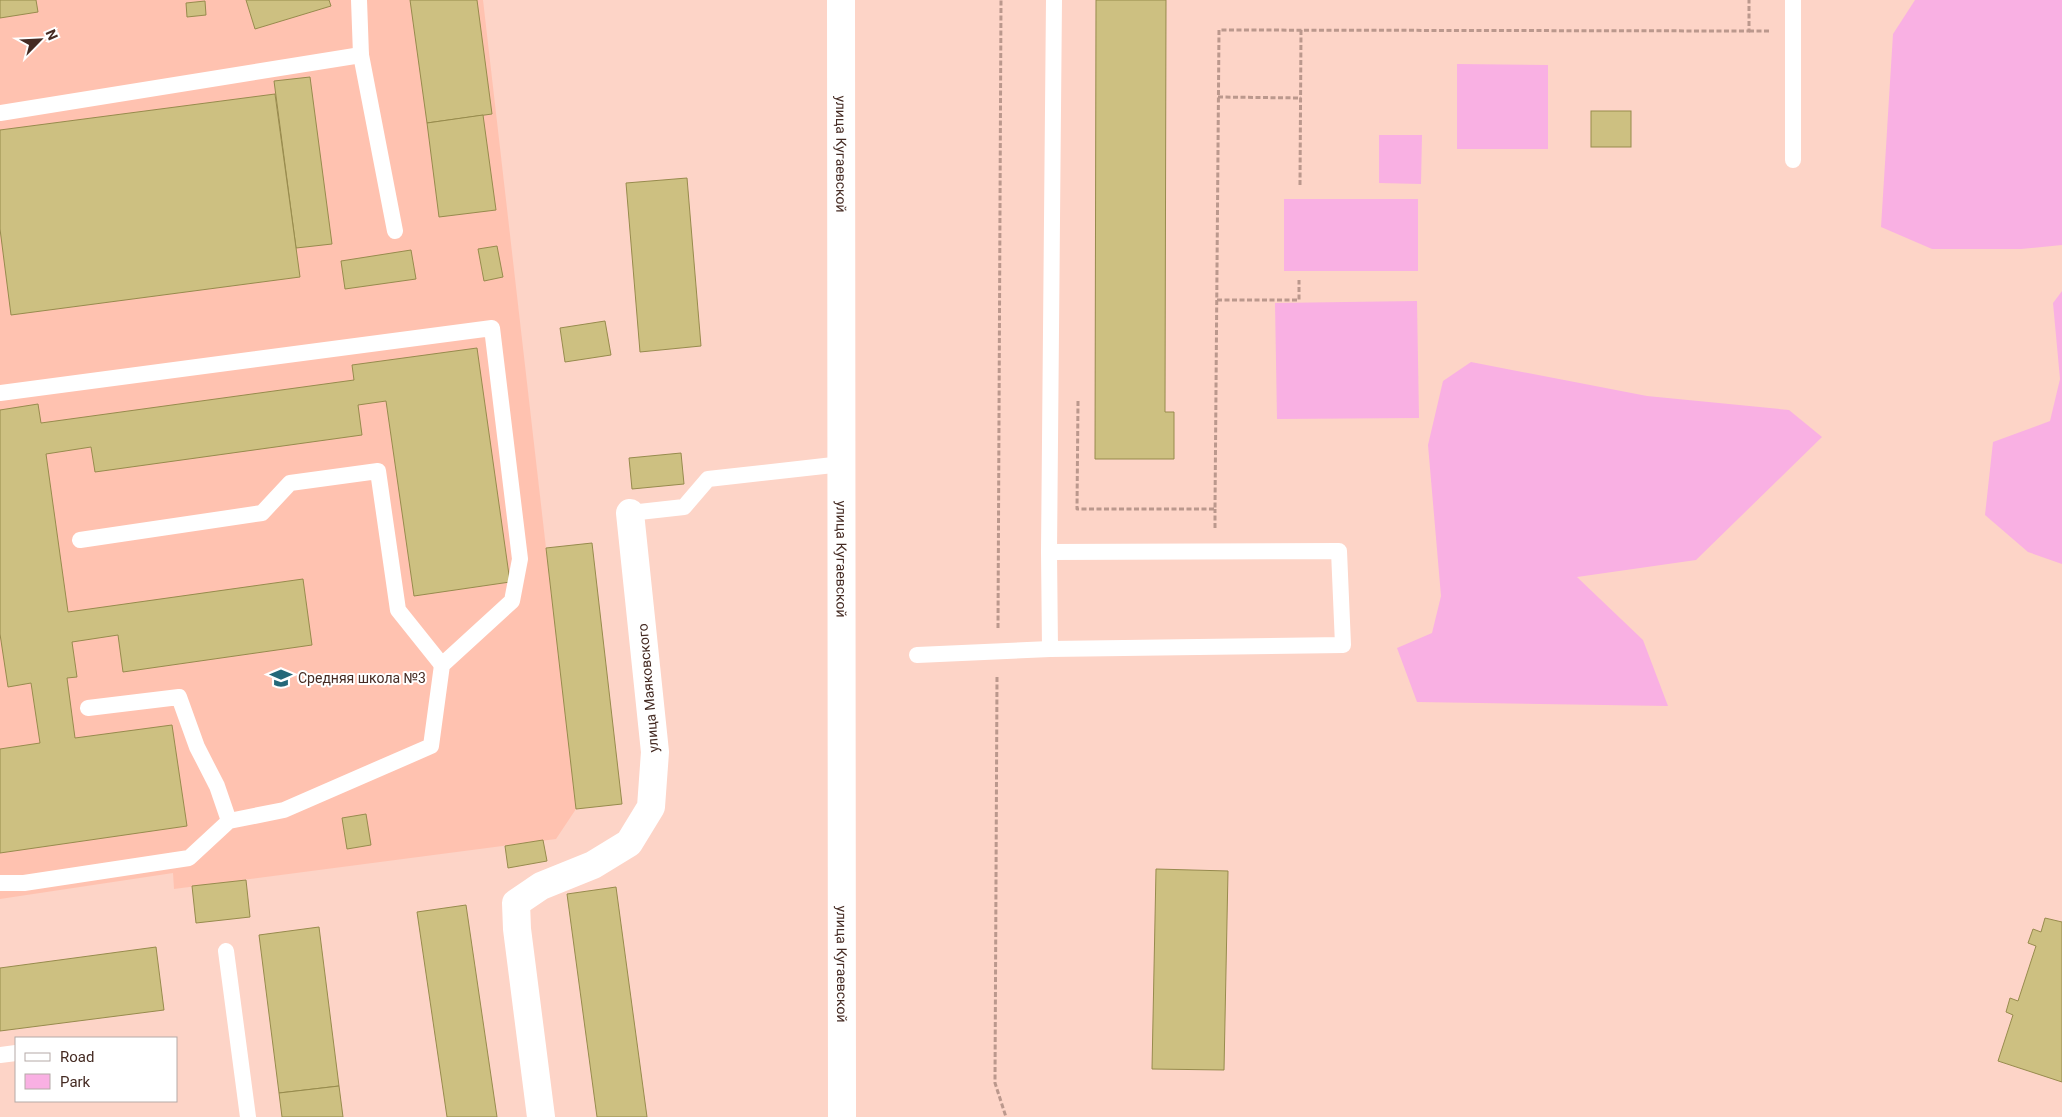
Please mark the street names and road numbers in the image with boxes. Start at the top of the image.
street label: улица Кугаевской [833,95,849,213]
street label: улица Кугаевской [833,500,850,618]
street label: улица Маяковского [634,623,662,753]
street label: улица Кугаевской [834,905,850,1023]

